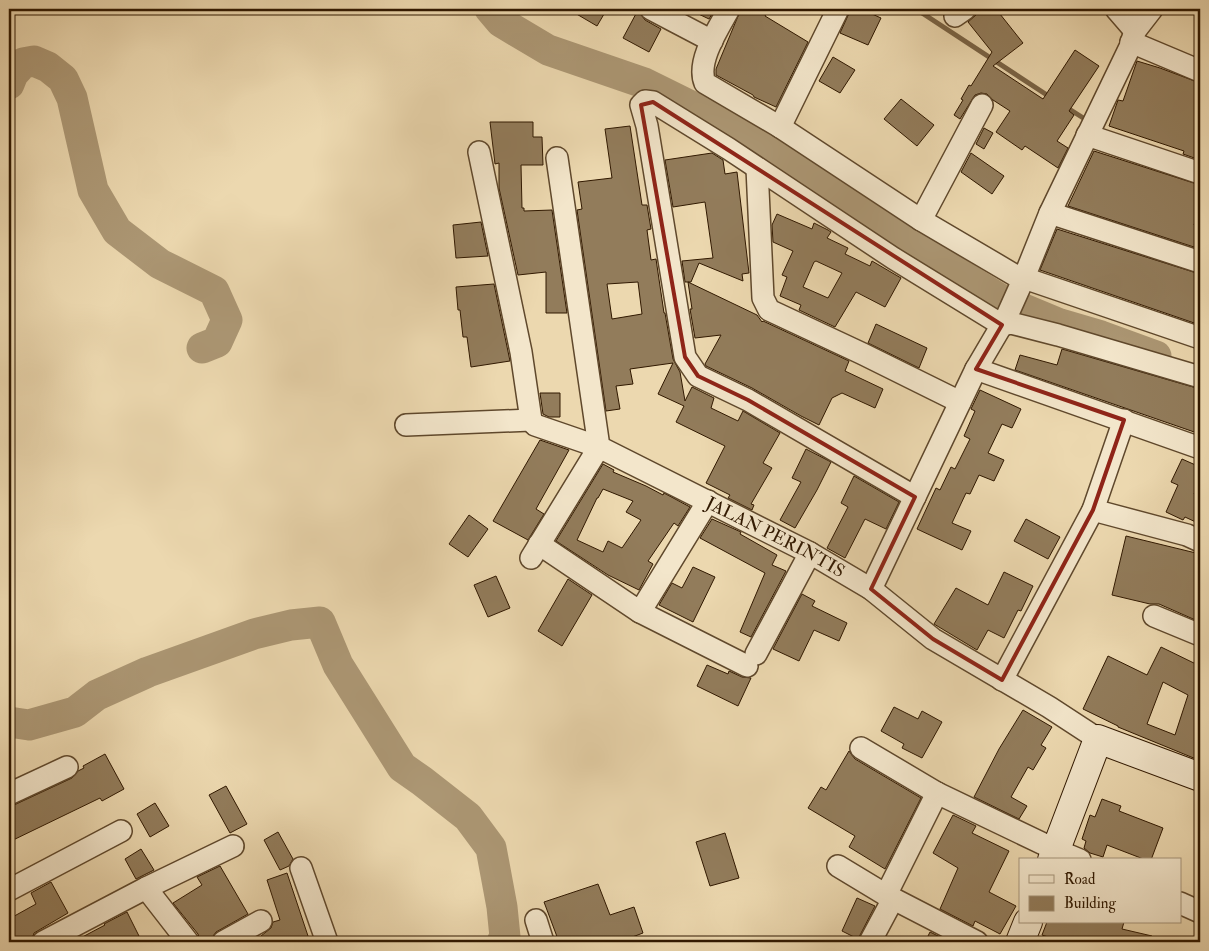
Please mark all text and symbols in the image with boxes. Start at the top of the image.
street label: JALAN PERINTIS [701,491,849,583]
legend [1019,858,1182,924]
text: Road [1064,870,1096,889]
text: Building [1064,894,1116,913]

